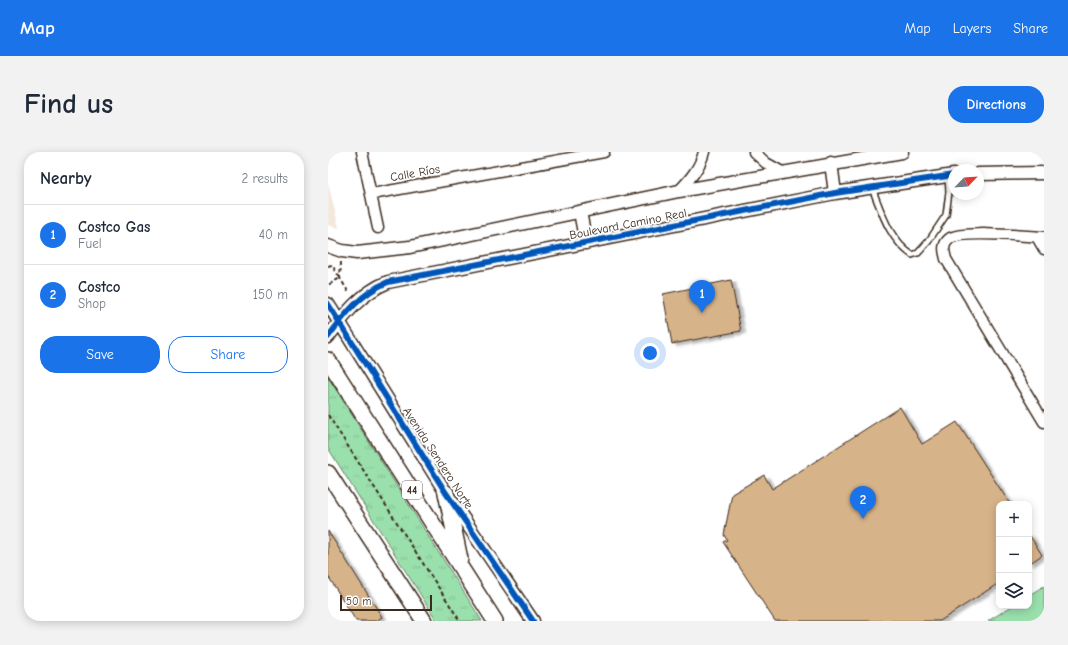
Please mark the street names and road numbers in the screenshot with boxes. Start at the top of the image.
street label: Calle Ríos [389,162,441,184]
street label: Boulevard Camino Real [568,206,688,242]
street label: Avenida Sendero Norte [400,405,476,511]
road number: 44 [402,481,422,499]

